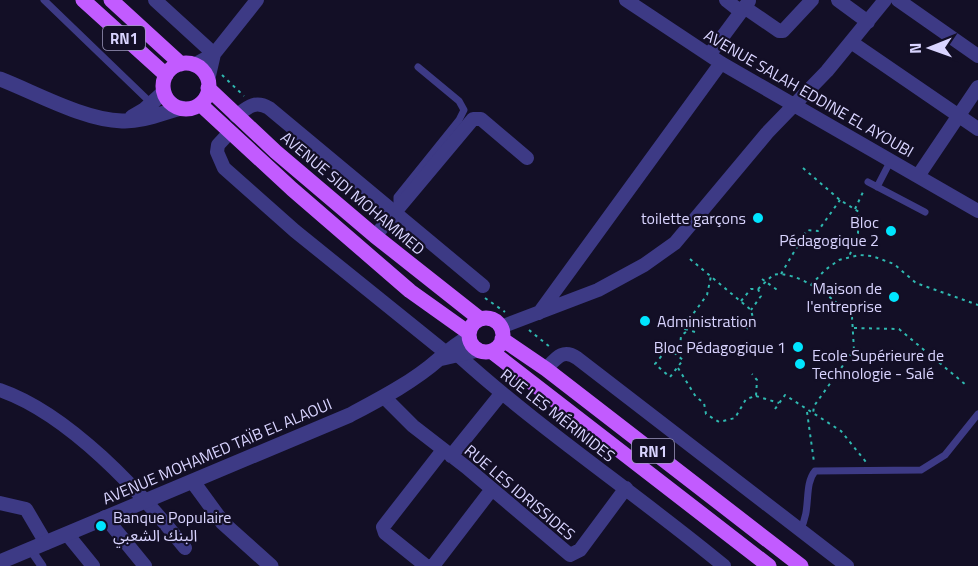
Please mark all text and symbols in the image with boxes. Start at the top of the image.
north arrow [900,18,960,78]
street label: AVENUE SALAH EDDINE EL AYOUBI [701,25,917,161]
road number: RN1 [103,26,145,50]
street label: AVENUE SIDI MOHAMMED [276,125,430,261]
place label: toilette garçons [641,206,746,230]
place label: Bloc Pédagogique 2 [779,210,879,252]
marker: toilette garçons [751,211,765,225]
marker: Bloc Pédagogique 2 [884,224,898,238]
place label: Maison de l'entreprise [807,276,882,318]
marker: Maison de l'entreprise [887,290,901,304]
place label: Administration [657,309,757,333]
marker: Administration [638,314,652,328]
place label: Bloc Pédagogique 1 [654,335,786,359]
marker: Bloc Pédagogique 1 [791,340,805,354]
place label: Ecole Supérieure de Technologie - Salé [812,343,944,385]
marker: Ecole Supérieure de Technologie - Salé [793,357,807,371]
street label: RUE LES MÉRINIDES [496,363,620,467]
street label: AVENUE MOHAMED TAÏB EL ALAOUI [99,392,335,510]
street label: RUE LES IDRISSIDES [459,438,581,546]
road number: RN1 [632,439,674,463]
place label: Banque Populaire البنك الشعبي [113,505,231,548]
marker: Banque Populaire البنك الشعبي [94,519,108,533]

